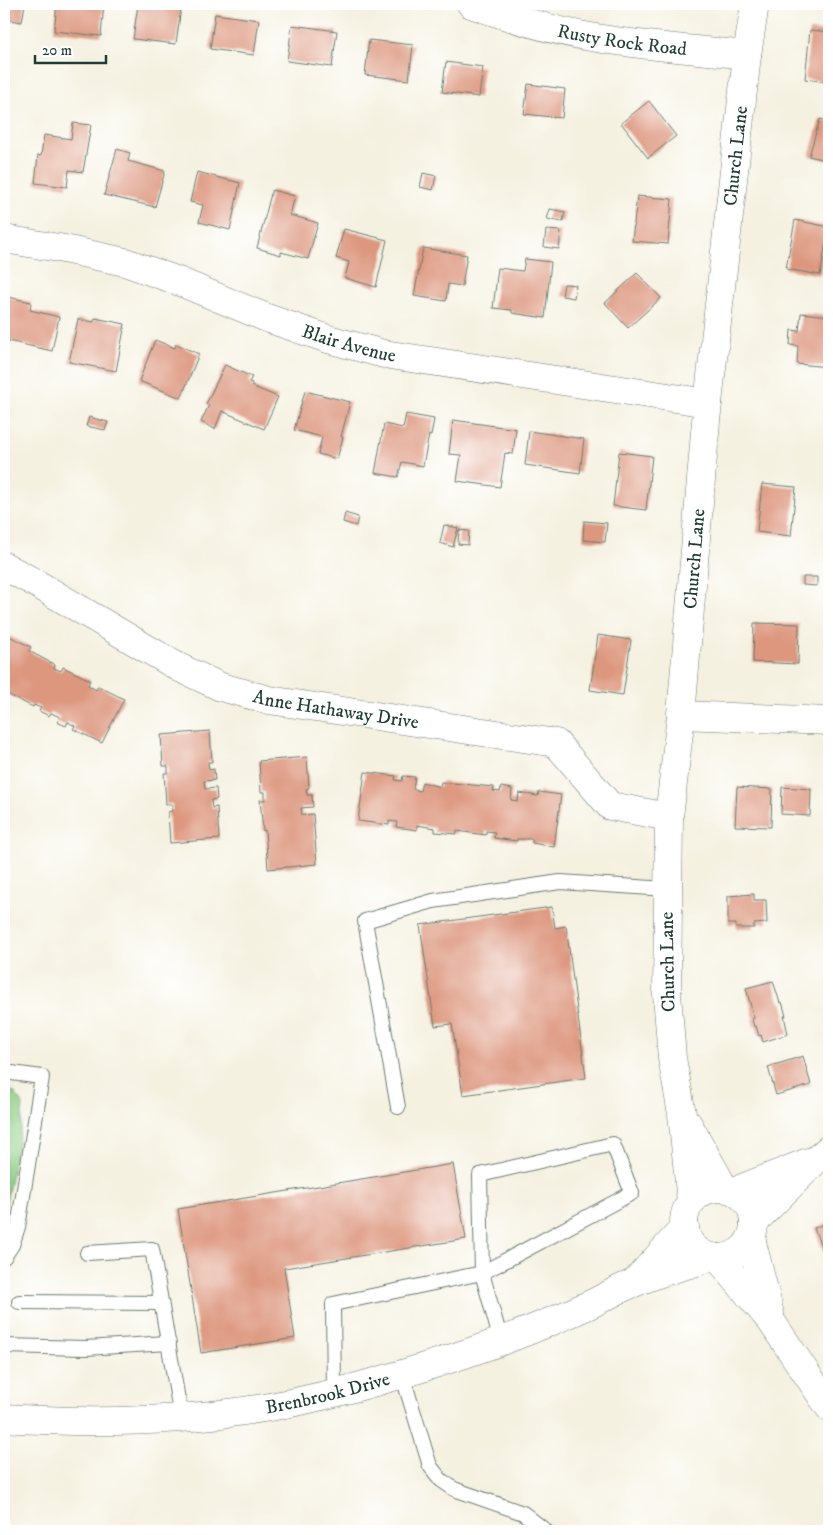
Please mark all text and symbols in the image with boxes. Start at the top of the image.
street label: Rusty Rock Road [555,19,688,61]
scale bar [35,32,106,64]
text: 20 m [42,41,72,60]
street label: Church Lane [719,105,753,207]
street label: Blair Avenue [299,319,398,367]
street label: Church Lane [679,508,710,610]
street label: Anne Hathaway Drive [250,685,421,734]
street label: Church Lane [656,911,680,1012]
street label: Brenbrook Drive [264,1367,393,1419]

